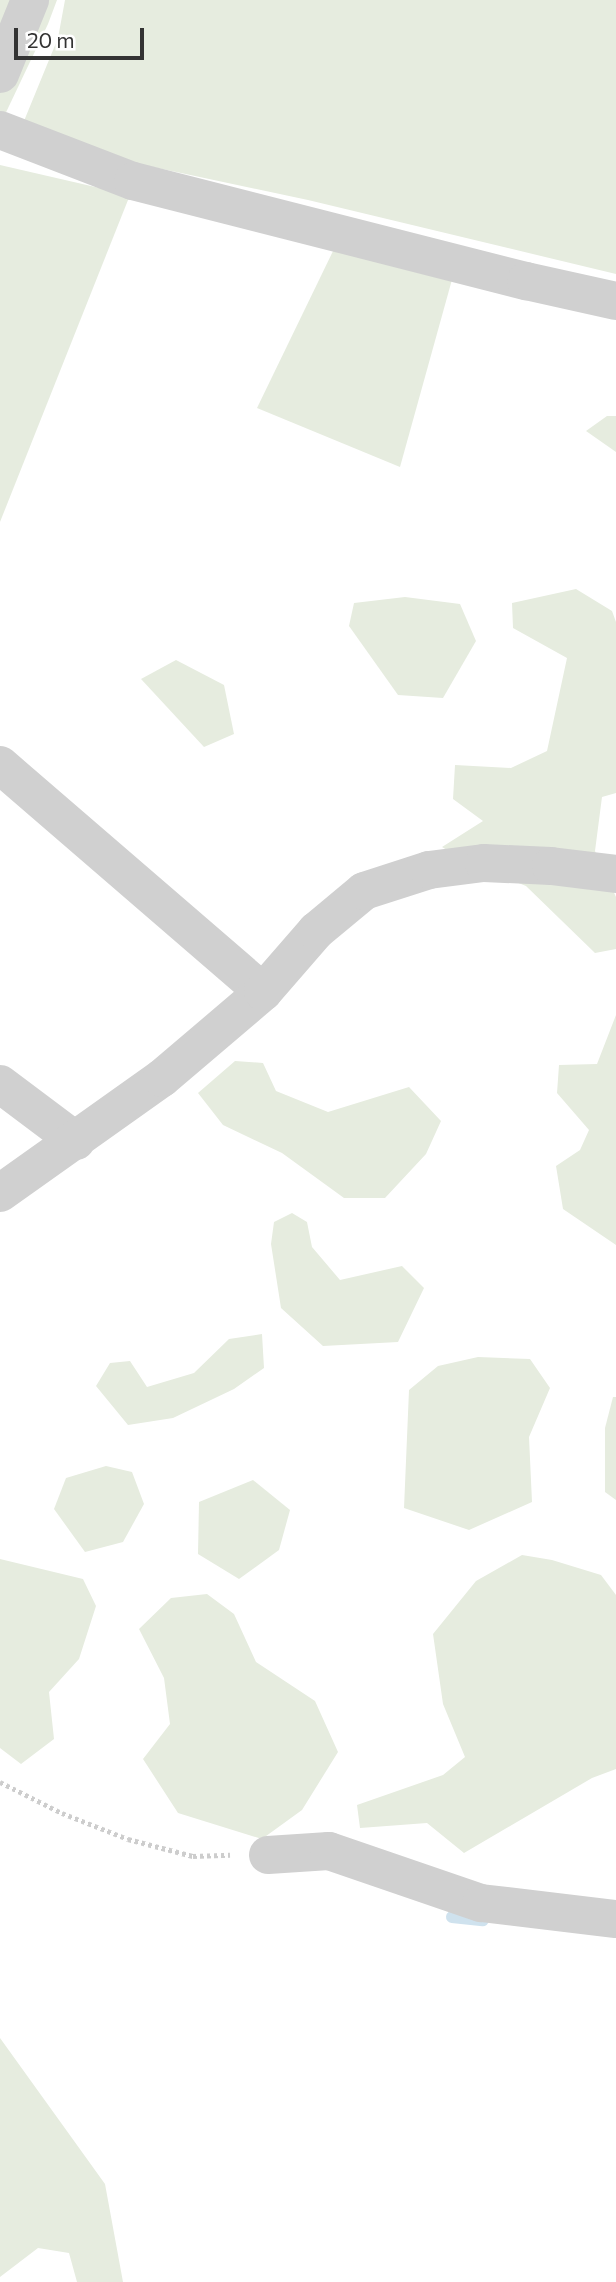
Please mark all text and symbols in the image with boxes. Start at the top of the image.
scale bar [18,14,147,58]
text: 20 m [27,27,75,52]

